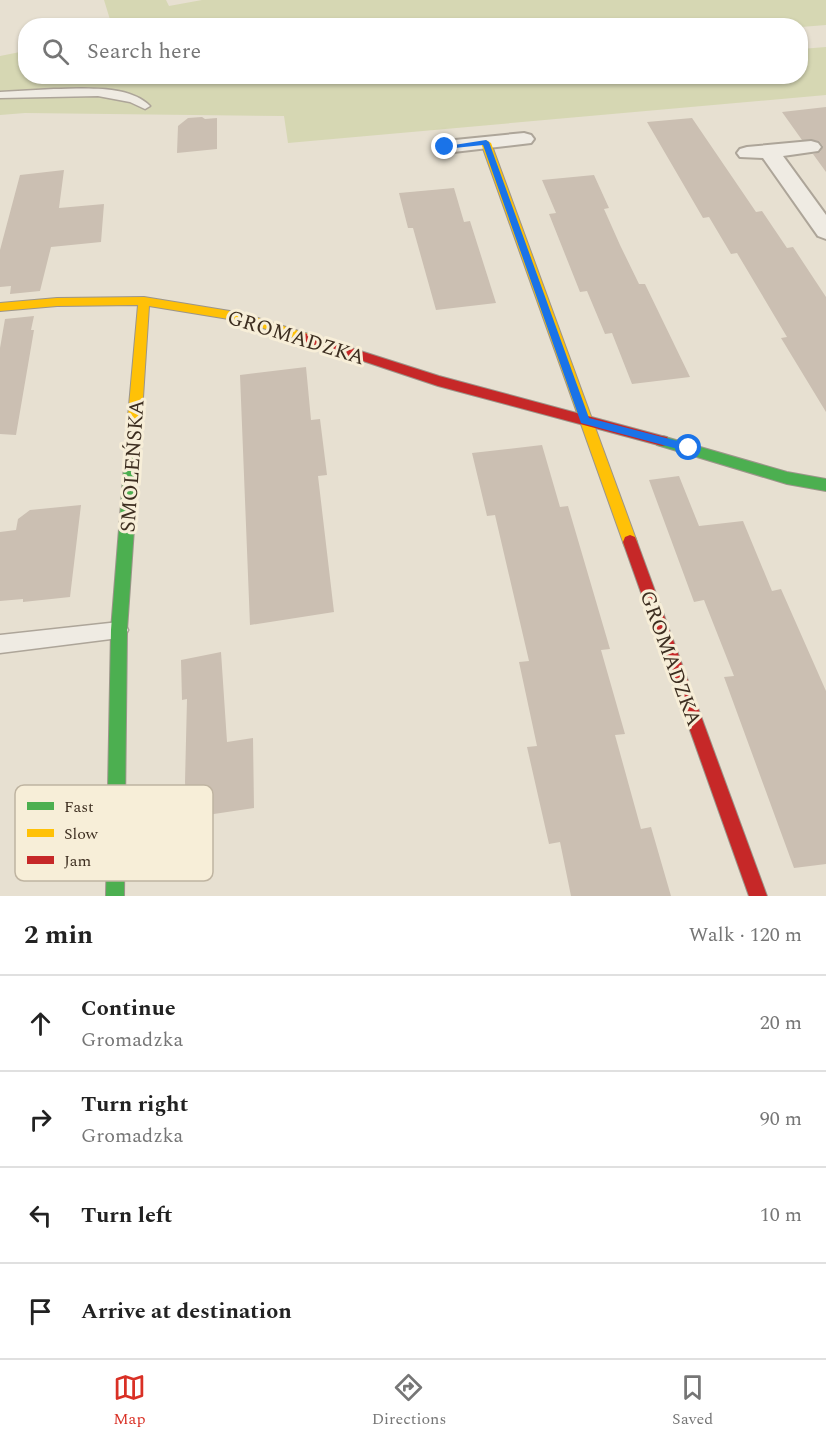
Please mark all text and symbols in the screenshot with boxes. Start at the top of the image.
search box [18,18,808,84]
icon: search [39,35,72,68]
text: Search here [87,35,201,68]
route end [431,133,457,159]
street label: GROMADZKA [223,302,369,374]
street label: SMOLEŃSKA [112,398,154,534]
route start [675,434,701,460]
street label: GROMADZKA [631,586,710,731]
legend [15,785,213,881]
text: Fast [64,795,94,819]
text: Slow [64,822,99,846]
text: Jam [64,849,92,873]
text: 2 min [24,915,93,955]
text: Walk · 120 m [689,920,802,950]
text: Continue [81,992,176,1025]
icon: ahead [24,1007,57,1040]
text: 20 m [760,1008,802,1038]
text: Gromadzka [81,1025,183,1055]
text: Turn right [81,1088,188,1121]
icon: right [24,1103,57,1136]
text: 90 m [760,1104,802,1134]
text: Gromadzka [81,1121,183,1151]
icon: left [24,1199,57,1232]
text: Turn left [81,1199,173,1232]
text: 10 m [760,1200,802,1230]
icon: arrive [24,1295,57,1328]
text: Arrive at destination [81,1295,292,1328]
tab: Map [113,1371,146,1431]
tab: Directions [372,1371,446,1431]
tab: Saved [672,1371,713,1431]

